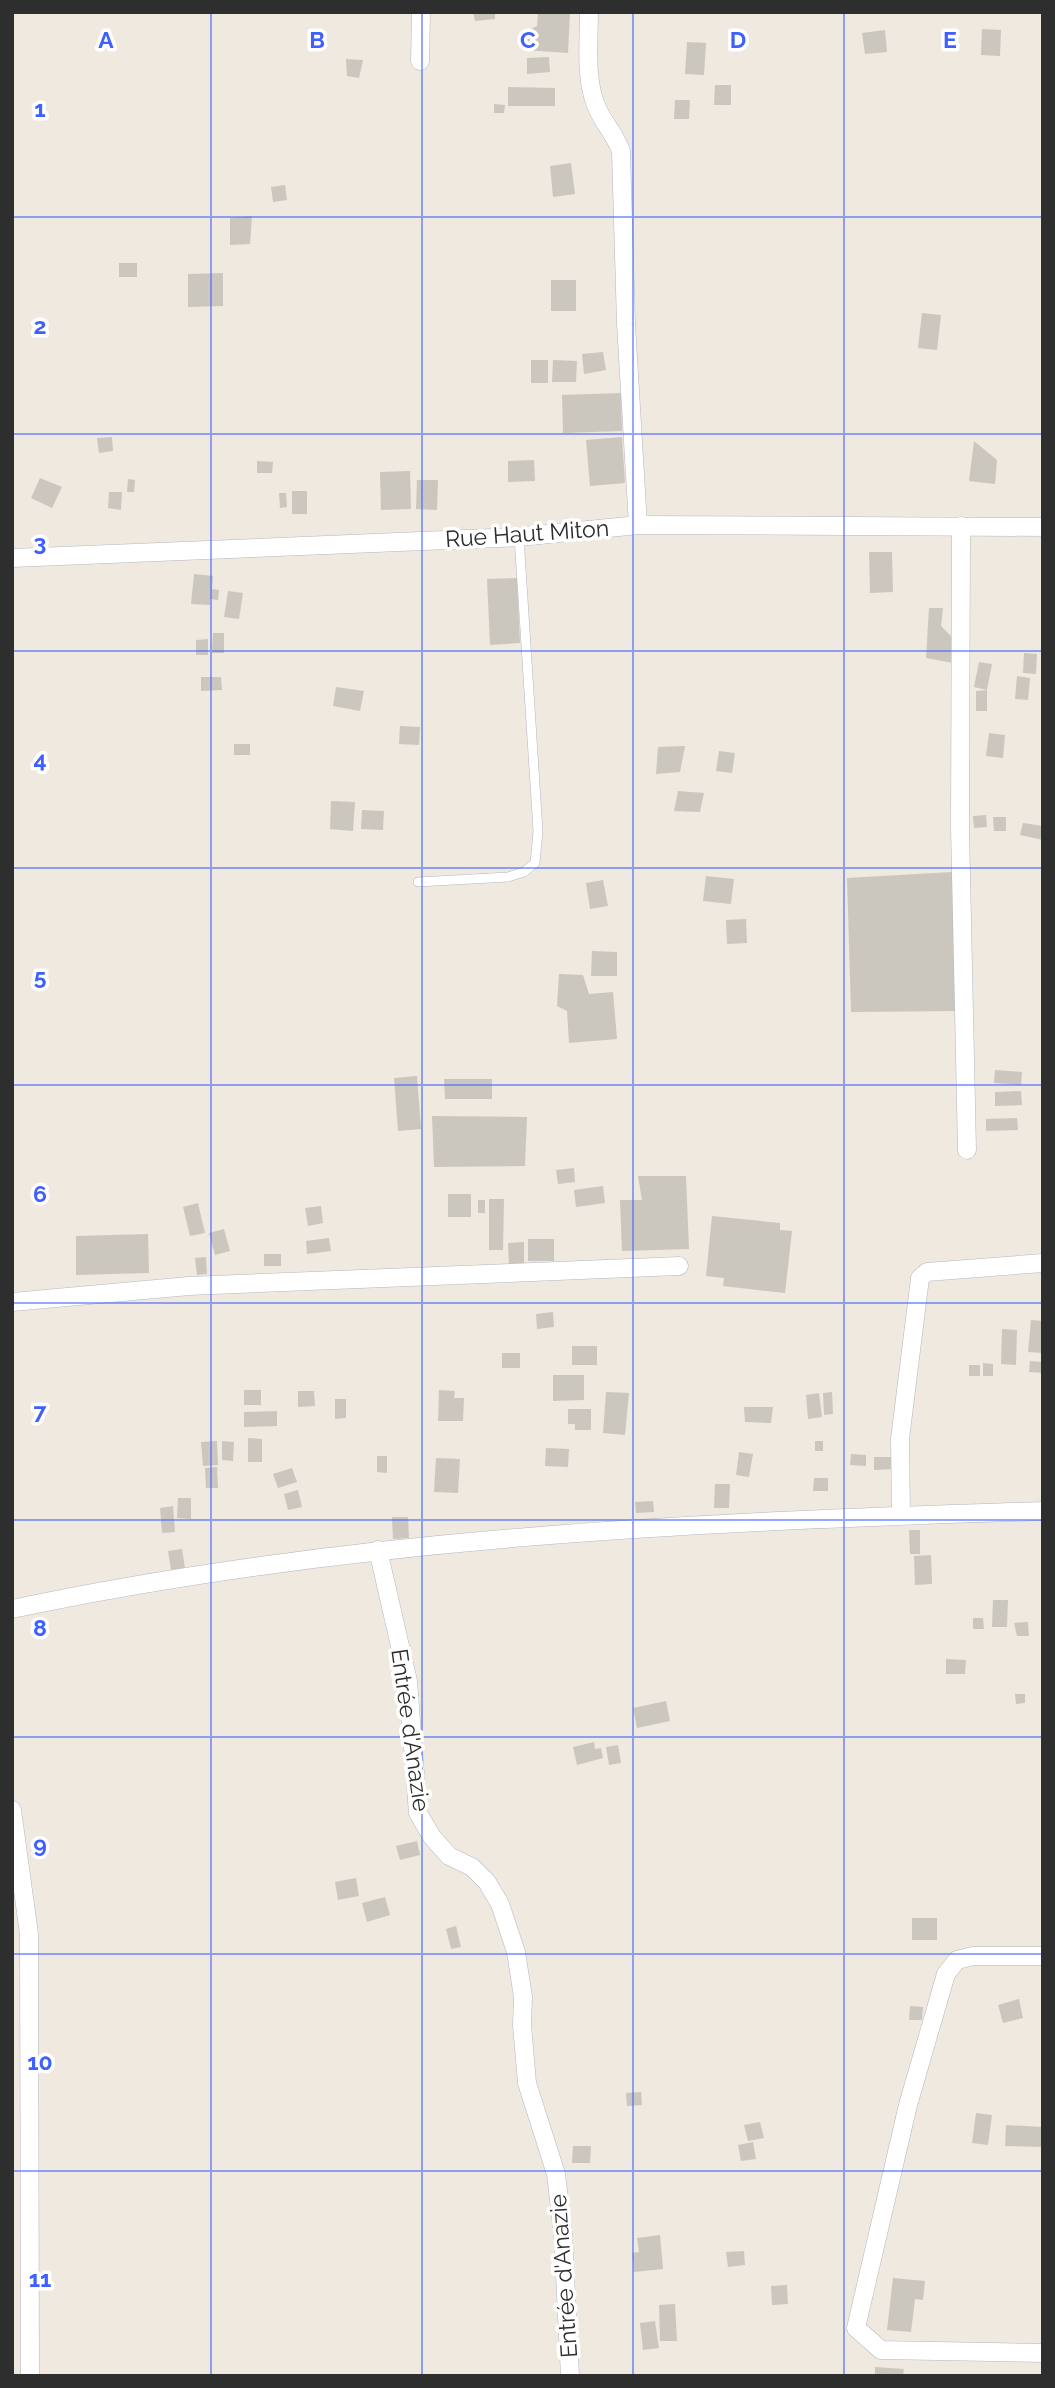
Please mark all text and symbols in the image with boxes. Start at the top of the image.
text: A [98,26,114,53]
text: B [309,26,325,53]
text: C [520,26,536,53]
text: D [730,26,746,53]
text: E [943,26,957,53]
text: 1 [34,95,46,122]
text: 2 [34,312,46,339]
street label: Rue Haut Miton [444,514,610,552]
text: 3 [34,529,46,556]
text: 4 [33,746,47,773]
text: 5 [34,963,47,990]
text: 6 [33,1180,47,1207]
text: 7 [34,1397,47,1424]
text: 8 [33,1614,47,1641]
street label: Entrée d'Anazie [386,1647,436,1813]
text: 9 [33,1831,47,1858]
text: 10 [27,2048,53,2075]
street label: Entrée d'Anazie [544,2193,582,2359]
text: 11 [29,2265,51,2292]

